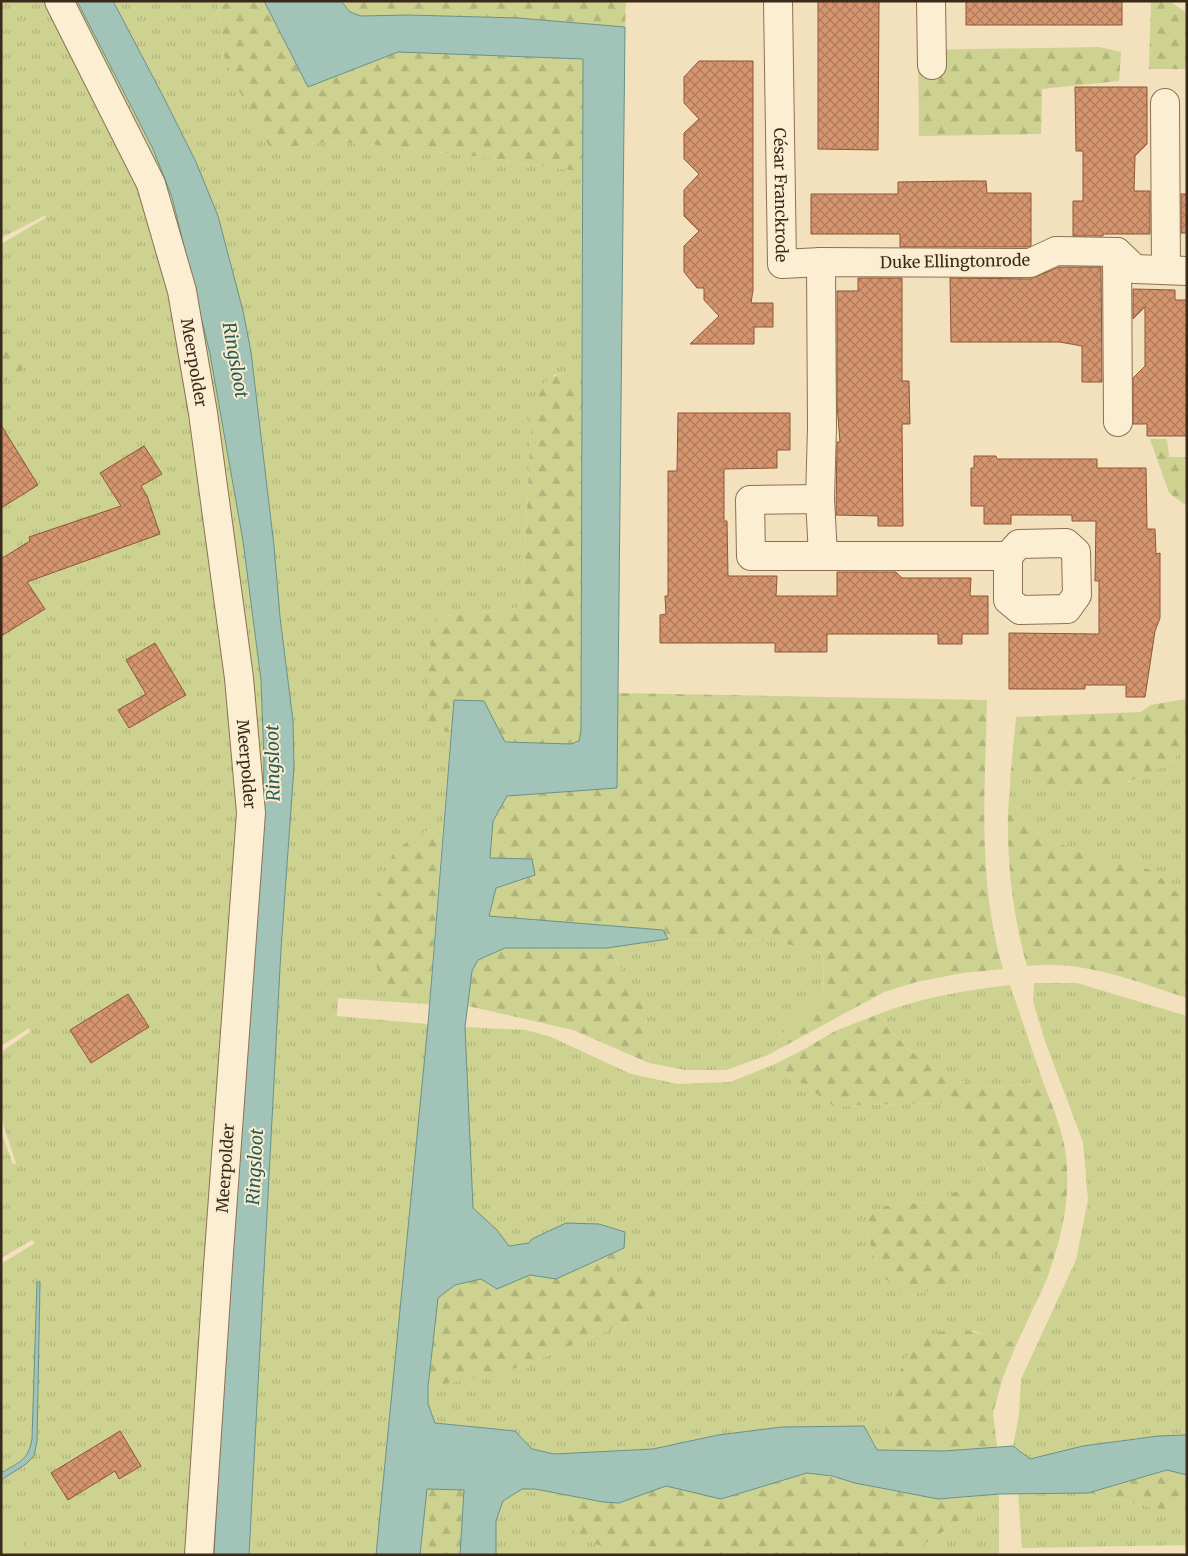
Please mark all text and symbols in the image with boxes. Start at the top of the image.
street label: César Franckrode [770,127,792,263]
street label: Duke Ellingtonrode [880,250,1030,272]
street label: Meerpolder [177,317,212,409]
water label: Ringsloot [218,320,254,400]
street label: Meerpolder [233,719,261,810]
water label: Ringsloot [260,724,285,802]
street label: Meerpolder [212,1123,238,1213]
water label: Ringsloot [241,1127,268,1206]

